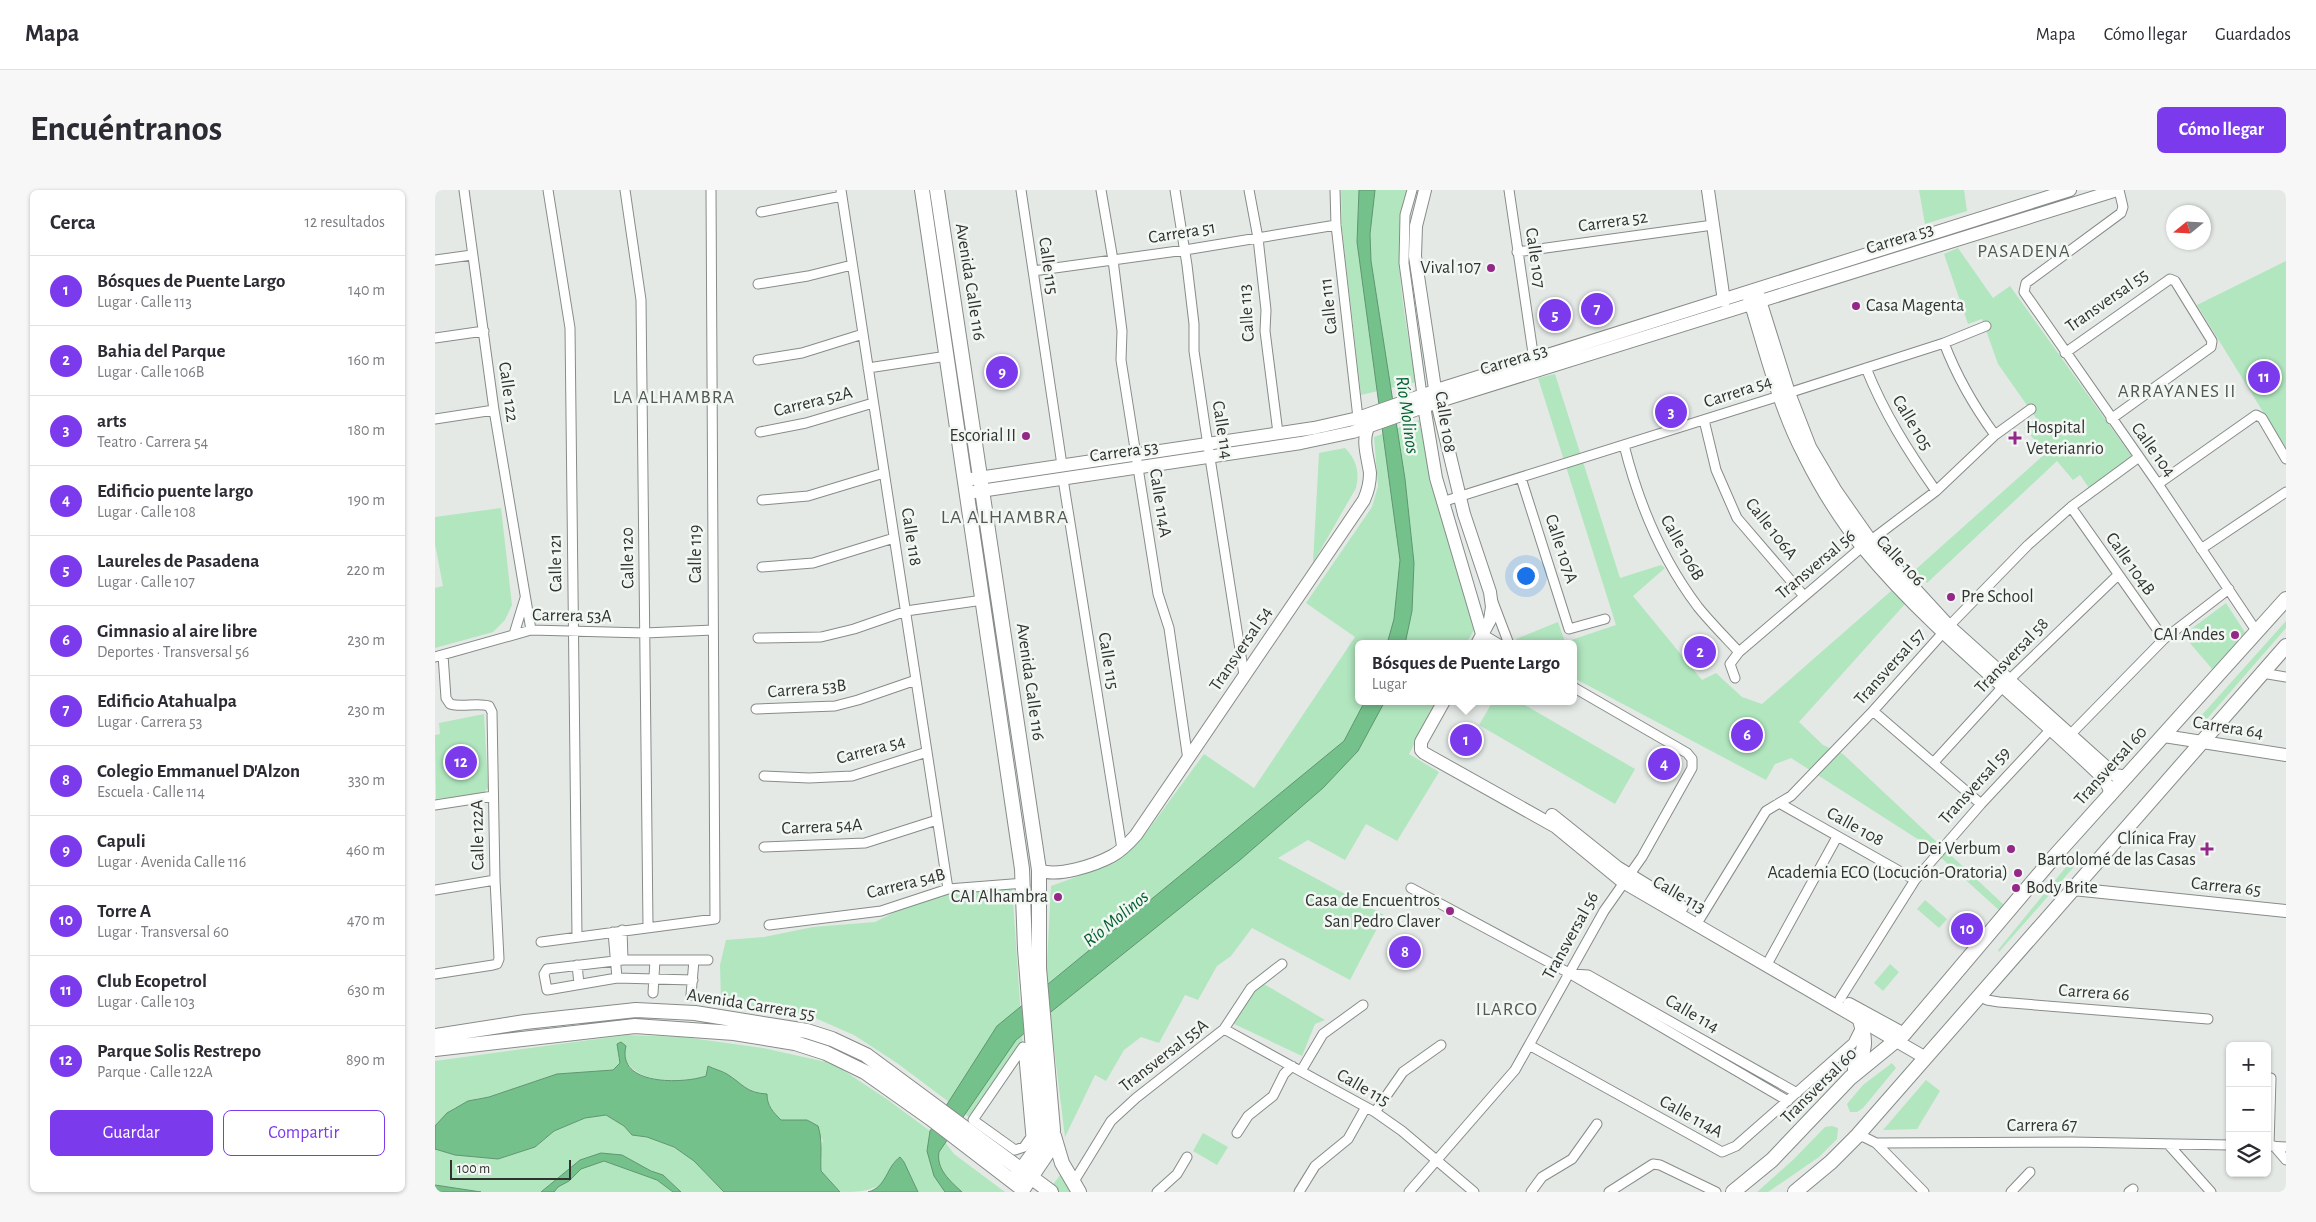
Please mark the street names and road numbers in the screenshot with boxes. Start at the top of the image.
street label: Carrera 52 [1577,208,1649,236]
street label: Carrera 51 [1147,219,1217,247]
street label: Carrera 53 [1864,220,1936,258]
street label: Avenida Calle 116 [952,222,988,342]
street label: Calle 107 [1522,227,1548,289]
street label: Calle 115 [1035,236,1061,296]
street label: Transversal 55 [2062,266,2152,336]
street label: Calle 111 [1317,277,1341,335]
street label: Calle 113 [1236,284,1258,342]
street label: Carrera 53 [1478,341,1550,379]
street label: Calle 122 [495,361,521,423]
street label: Carrera 54 [1702,372,1775,411]
street label: Carrera 52A [772,383,855,420]
street label: Calle 108 [1431,390,1459,454]
street label: Calle 105 [1889,392,1935,454]
street label: Calle 114 [1209,400,1236,461]
street label: Calle 104 [2127,420,2179,481]
street label: Carrera 53 [1088,438,1160,466]
street label: Calle 114A [1146,467,1174,539]
street label: Calle 106A [1742,495,1801,564]
street label: Calle 118 [898,507,924,567]
street label: Calle 107A [1541,512,1581,586]
street label: Calle 106B [1657,512,1707,584]
street label: Calle 119 [687,525,705,583]
street label: Calle 120 [618,527,638,589]
street label: Transversal 56 [1773,527,1859,603]
street label: Calle 104B [2102,529,2158,599]
street label: Calle 106 [1872,532,1928,590]
street label: Calle 121 [546,534,566,592]
street label: Transversal 54 [1206,603,1276,694]
street label: Carrera 53A [532,606,613,626]
street label: Transversal 58 [1972,615,2052,697]
street label: Avenida Calle 116 [1013,622,1047,742]
street label: Transversal 57 [1851,625,1929,709]
street label: Calle 115 [1095,631,1121,691]
street label: Carrera 53B [767,677,847,701]
street label: Carrera 64 [2191,714,2265,743]
street label: Transversal 60 [2071,723,2151,809]
street label: Carrera 54 [835,732,908,768]
street label: Transversal 59 [1936,744,2014,828]
street label: Calle 122A [468,799,488,871]
street label: Calle 108 [1823,804,1887,850]
street label: Carrera 54A [781,816,863,838]
street label: Carrera 54B [865,866,947,902]
street label: Calle 113 [1650,873,1708,917]
street label: Carrera 65 [2190,874,2262,900]
street label: Transversal 56 [1540,889,1602,983]
street label: Carrera 66 [2058,982,2130,1004]
street label: Avenida Carrera 55 [686,986,816,1024]
street label: Calle 114 [1662,991,1722,1037]
street label: Transversal 55A [1116,1016,1212,1096]
street label: Transversal 60 [1778,1045,1860,1127]
street label: Calle 115 [1333,1066,1393,1110]
street label: Calle 114A [1656,1092,1726,1142]
street label: Carrera 67 [2007,1117,2077,1135]

